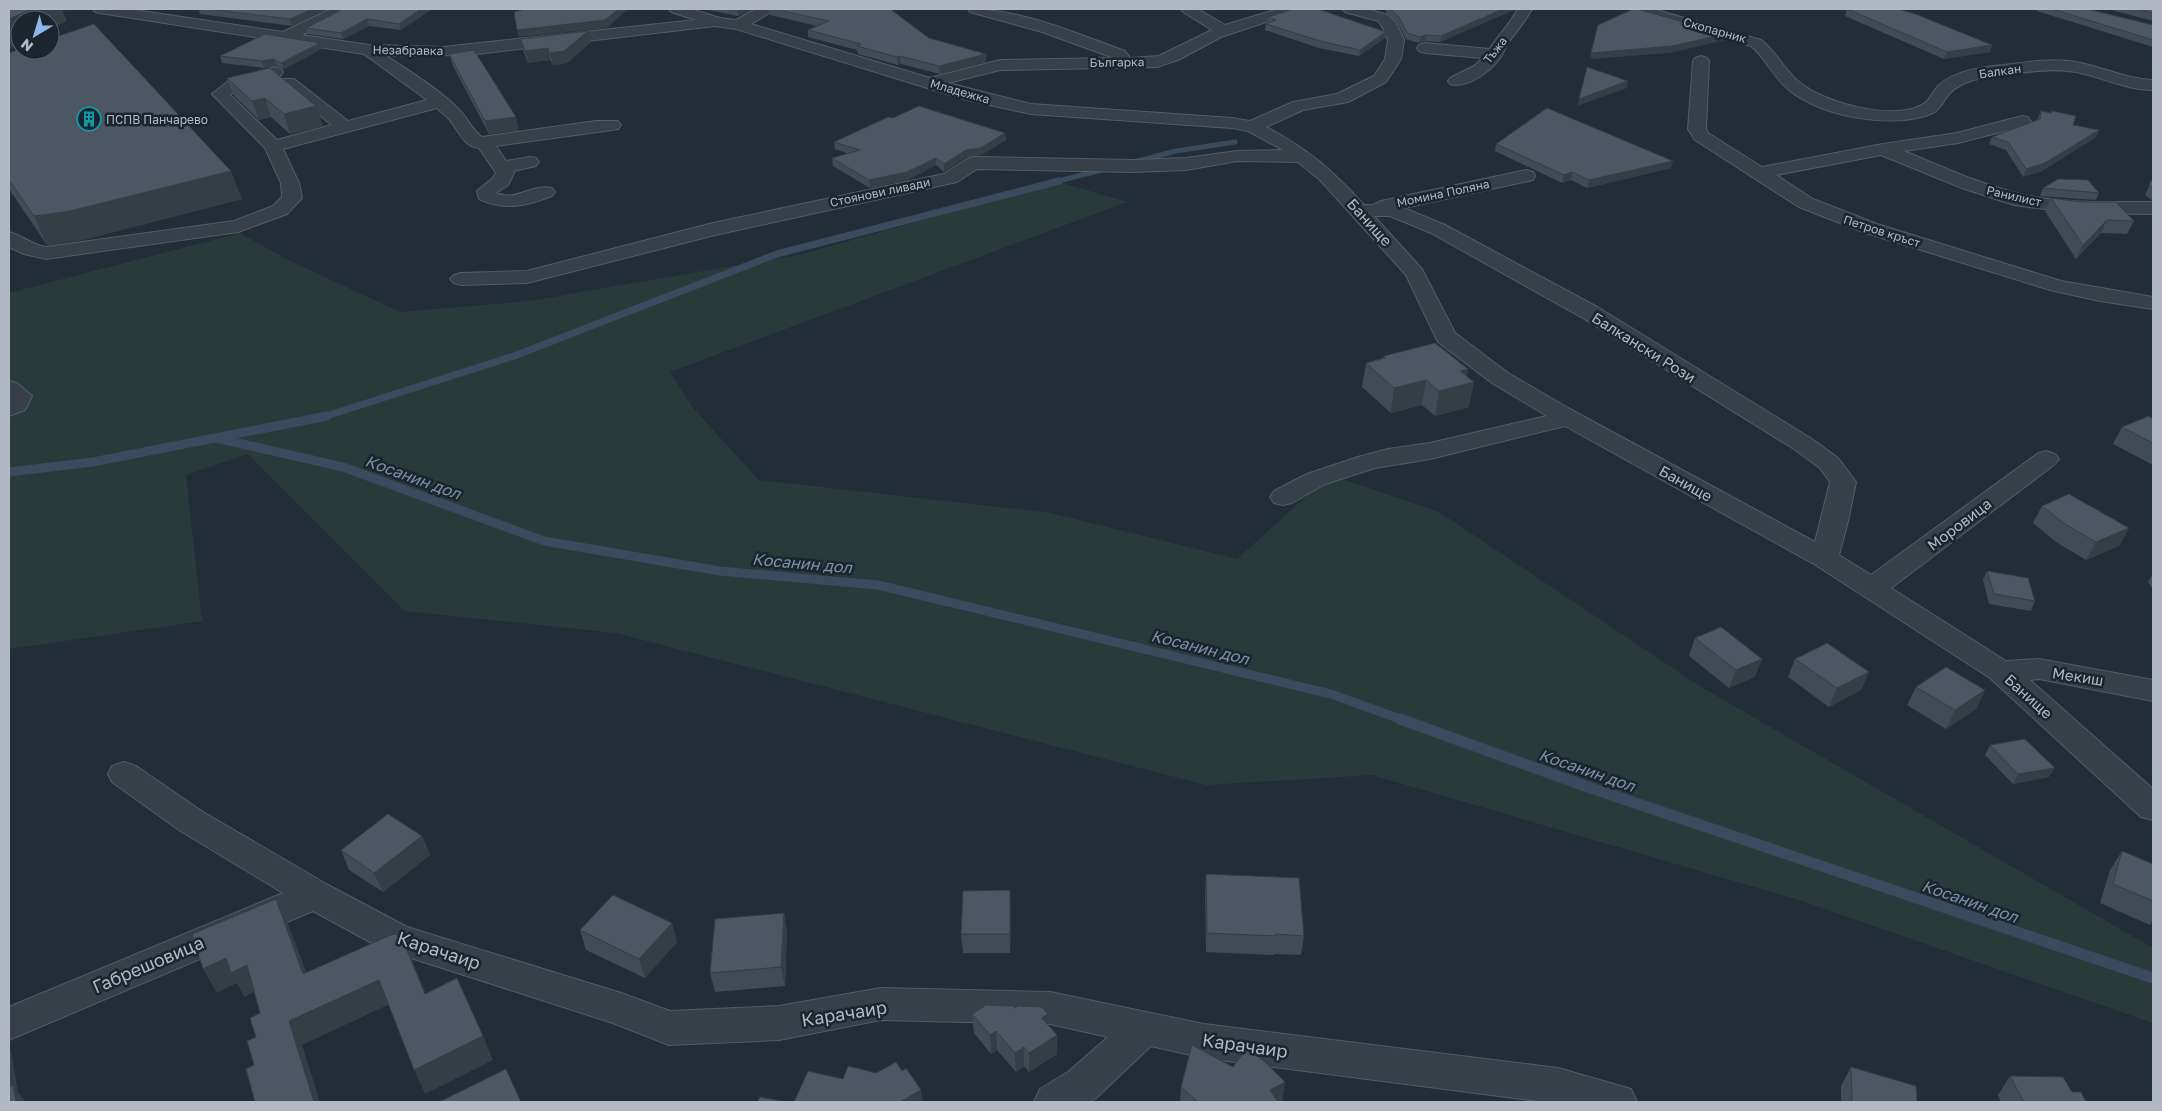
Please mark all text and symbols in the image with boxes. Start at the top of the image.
north arrow [10,10,60,60]
street label: Скопарник [1682,14,1748,46]
street label: Тъжа [1480,34,1510,66]
text: N [17,36,36,56]
street label: Незабравка [372,42,444,58]
street label: Българка [1089,54,1145,70]
street label: Балкан [1978,61,2022,81]
street label: Младежка [928,75,992,107]
building icon: ПСПВ Панчарево [76,106,102,132]
place label: ПСПВ Панчарево [106,112,208,127]
street label: Стоянови ливади [829,174,931,210]
street label: Момина Поляна [1395,176,1491,210]
street label: Ранилист [1985,182,2043,210]
street label: Банище [1344,194,1396,250]
street label: Петров кръст [1842,211,1922,251]
street label: Балкански Рози [1589,308,1699,386]
water label: Косанин дол [363,450,465,504]
street label: Банище [1656,461,1716,505]
street label: Моровица [1923,494,1995,554]
water label: Косанин дол [751,549,854,577]
water label: Косанин дол [1149,625,1253,669]
street label: Мекиш [2051,663,2105,689]
street label: Банище [2001,670,2057,722]
water label: Косанин дол [1536,744,1639,796]
water label: Косанин дол [1919,875,2022,927]
street label: Карачаир [395,926,483,974]
street label: Габрешовица [89,931,207,997]
street label: Карачаир [800,995,888,1031]
street label: Карачаир [1201,1028,1289,1062]

